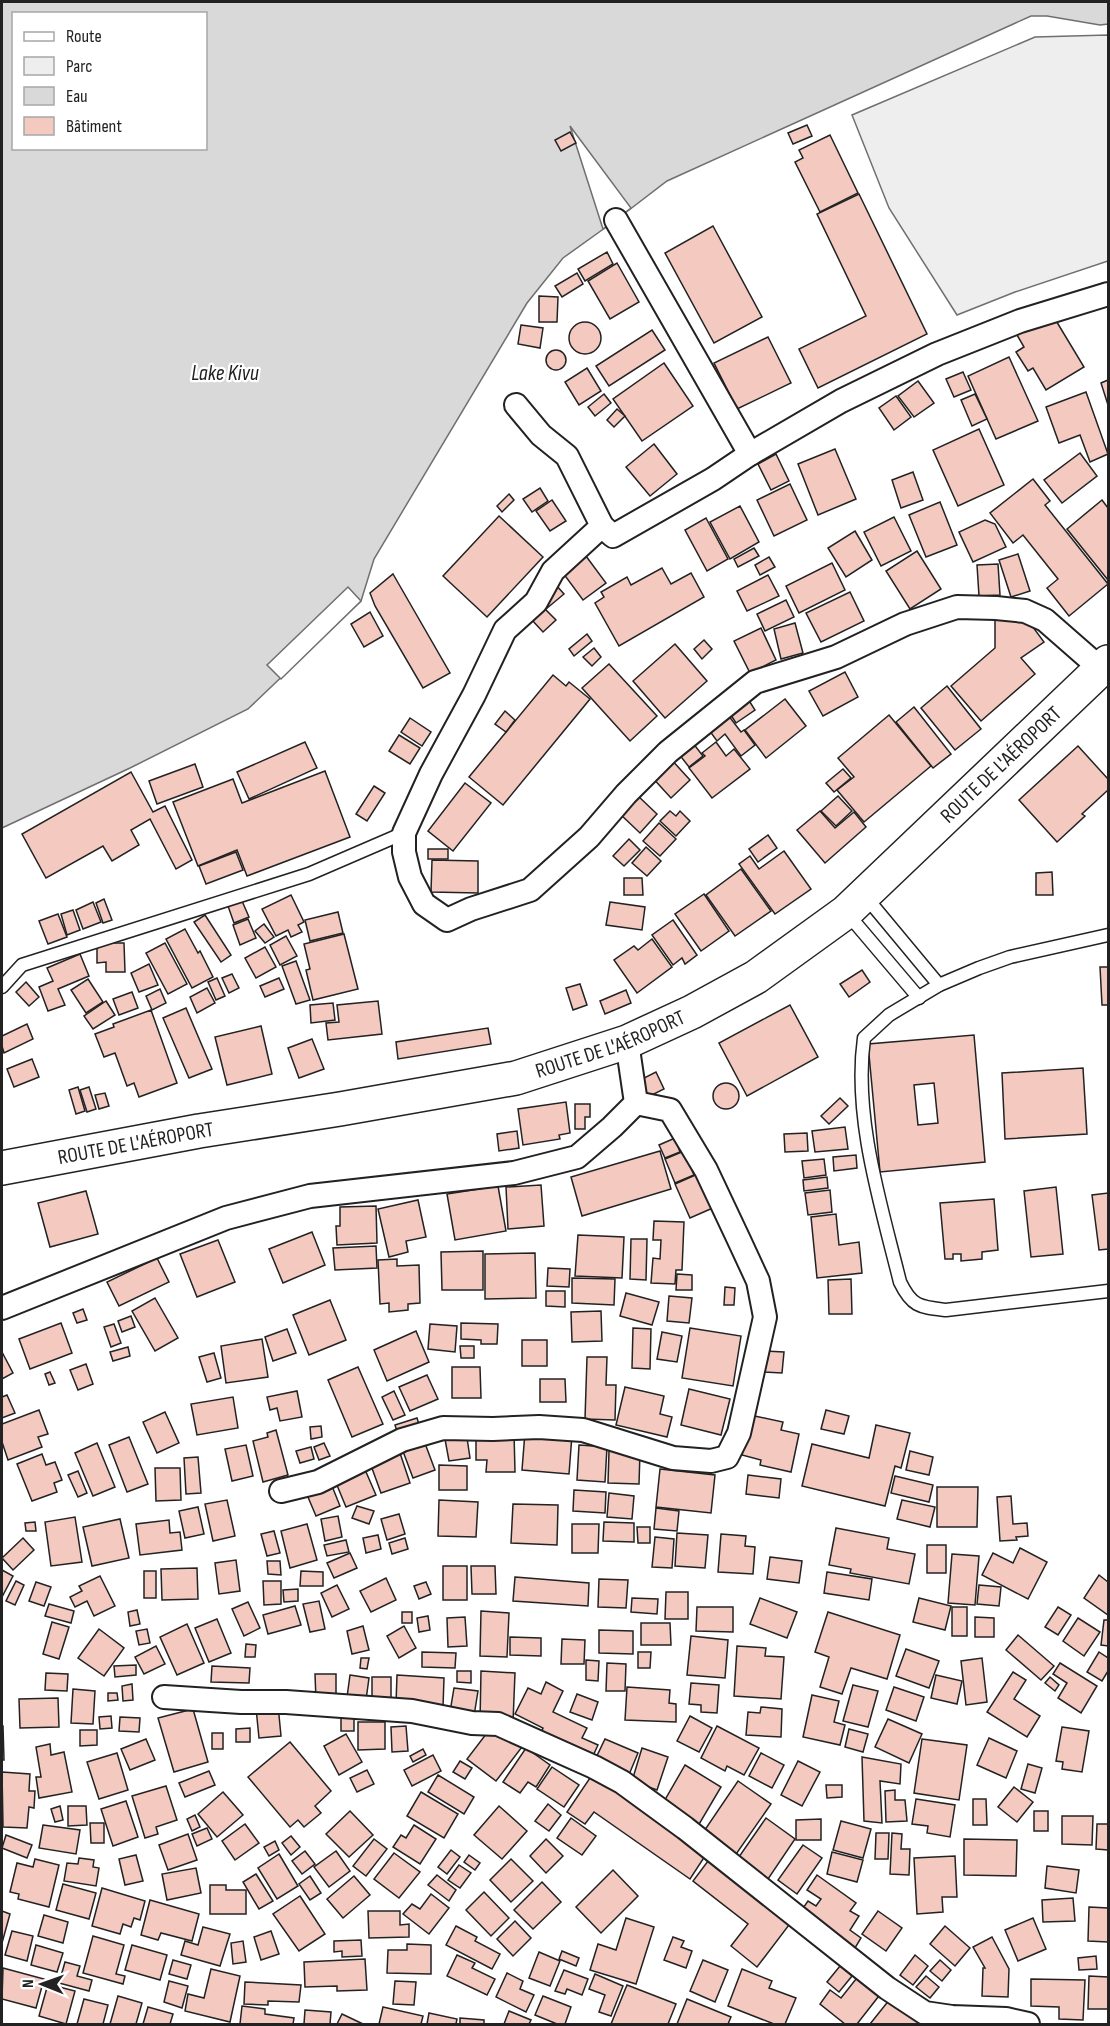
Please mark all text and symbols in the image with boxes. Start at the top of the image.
legend [12,12,207,150]
text: Route [66,26,102,47]
text: Parc [66,56,92,77]
text: Eau [66,86,88,107]
text: Bâtiment [66,116,122,137]
water label: Lake Kivu [191,360,259,387]
street label: ROUTE DE L'AÉROPORT [935,701,1067,828]
street label: ROUTE DE L'AÉROPORT [532,1005,690,1084]
street label: ROUTE DE L'AÉROPORT [56,1117,216,1170]
north arrow [12,1954,72,2014]
text: N [19,1979,38,1988]

